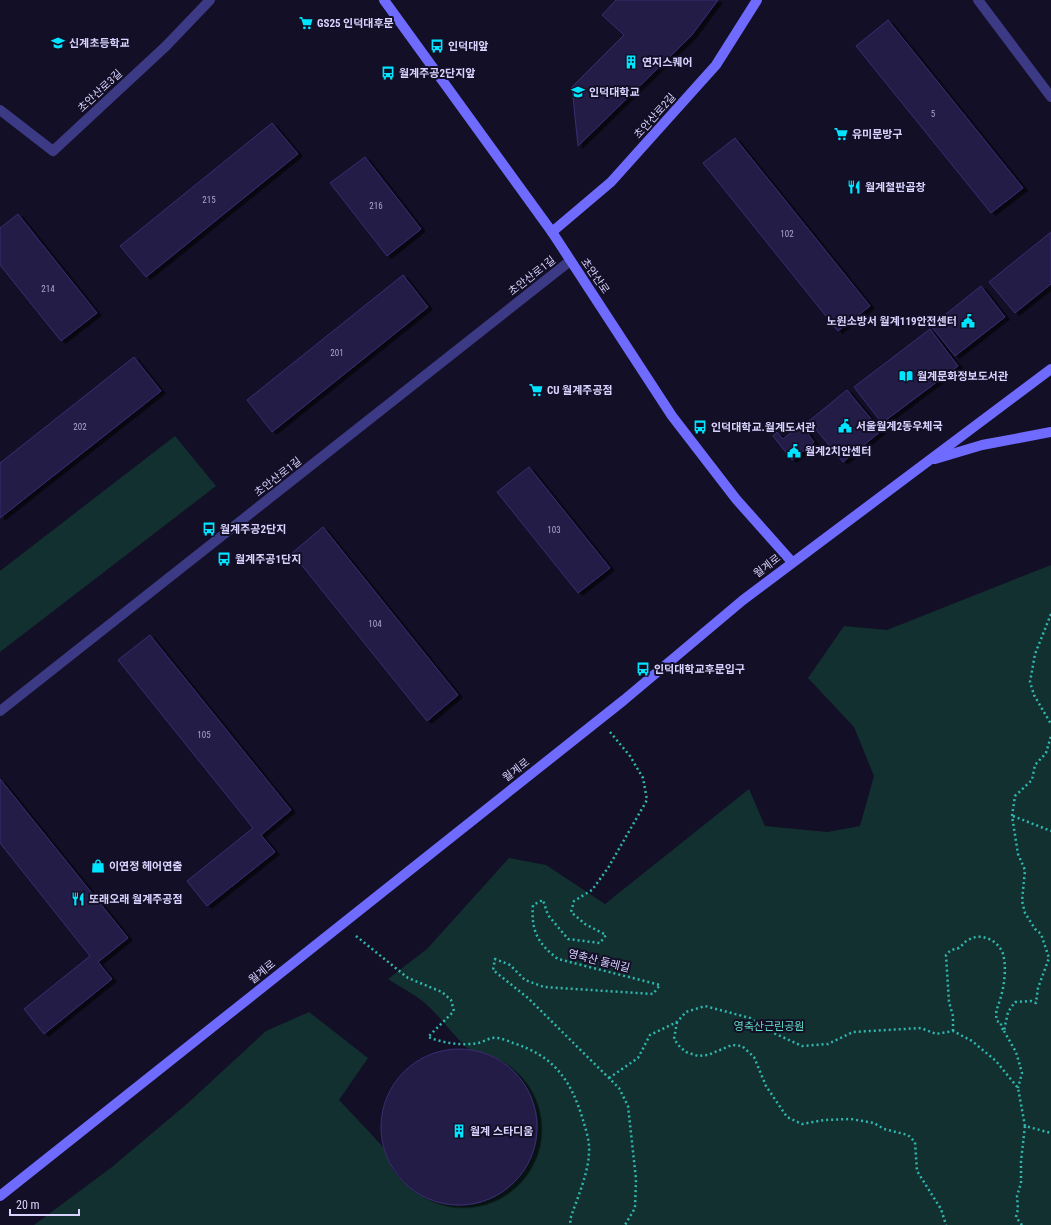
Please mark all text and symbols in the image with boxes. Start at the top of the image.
supermarket icon: GS25 인덕대후문 [298,15,314,31]
place label: GS25 인덕대후문 [317,17,394,30]
school or university icon: 신계초등학교 [50,35,66,51]
place label: 신계초등학교 [69,37,130,50]
bus stop icon: 인덕대앞 [429,38,445,54]
place label: 인덕대앞 [448,40,488,53]
building icon: 연지스퀘어 [623,54,639,70]
place label: 연지스퀘어 [642,56,693,69]
bus stop icon: 월계주공2단지앞 [380,65,396,81]
street label: 초안산로3길 [75,67,125,115]
place label: 월계주공2단지앞 [399,67,475,80]
school or university icon: 인덕대학교 [570,84,586,100]
place label: 인덕대학교 [589,86,640,99]
street label: 초안산로2길 [631,91,679,141]
house number: 5 [931,109,936,119]
supermarket icon: 유미문방구 [833,126,849,142]
place label: 유미문방구 [852,128,903,141]
restaurant icon: 월계철판곱창 [846,179,862,195]
place label: 월계철판곱창 [865,181,926,194]
house number: 215 [202,195,216,205]
house number: 216 [369,201,383,211]
house number: 102 [780,229,794,239]
street label: 초안산로1길 [506,254,558,298]
street label: 초안산로 [578,256,612,296]
house number: 214 [41,284,55,294]
public building icon: 노원소방서 월계119안전센터 [960,313,976,329]
place label: 노원소방서 월계119안전센터 [826,315,957,328]
house number: 201 [330,348,344,358]
library icon: 월계문화정보도서관 [898,368,914,384]
place label: 월계문화정보도서관 [917,370,1008,383]
supermarket icon: CU 월계주공점 [528,382,544,398]
place label: CU 월계주공점 [547,384,613,397]
public building icon: 서울월계2동우체국 [837,418,853,434]
bus stop icon: 인덕대학교.월계도서관 [692,419,708,435]
place label: 서울월계2동우체국 [856,420,943,433]
place label: 인덕대학교.월계도서관 [711,421,815,434]
house number: 202 [73,422,87,432]
public building icon: 월계2치안센터 [786,443,802,459]
place label: 월계2치안센터 [805,445,871,458]
street label: 초안산로1길 [252,455,304,499]
bus stop icon: 월계주공2단지 [201,521,217,537]
place label: 월계주공2단지 [220,523,286,536]
house number: 103 [547,525,561,535]
bus stop icon: 월계주공1단지 [216,551,232,567]
street label: 월계로 [751,552,783,580]
place label: 월계주공1단지 [235,553,301,566]
house number: 104 [368,619,382,629]
bus stop icon: 인덕대학교후문입구 [635,661,651,677]
place label: 인덕대학교후문입구 [654,663,745,676]
house number: 105 [197,730,211,740]
street label: 월계로 [500,756,532,784]
shop icon: 이연정 헤어연출 [90,858,106,874]
place label: 이연정 헤어연출 [109,860,182,873]
restaurant icon: 또래오래 월계주공점 [70,891,86,907]
place label: 또래오래 월계주공점 [89,893,183,906]
street label: 영축산 둘레길 [567,947,631,975]
street label: 월계로 [246,957,278,987]
park label: 영축산근린공원 [734,1020,804,1033]
building icon: 월계 스타디움 [451,1123,467,1139]
place label: 월계 스타디움 [470,1125,533,1138]
scale bar [10,1191,79,1217]
text: 20 m [16,1198,40,1212]

